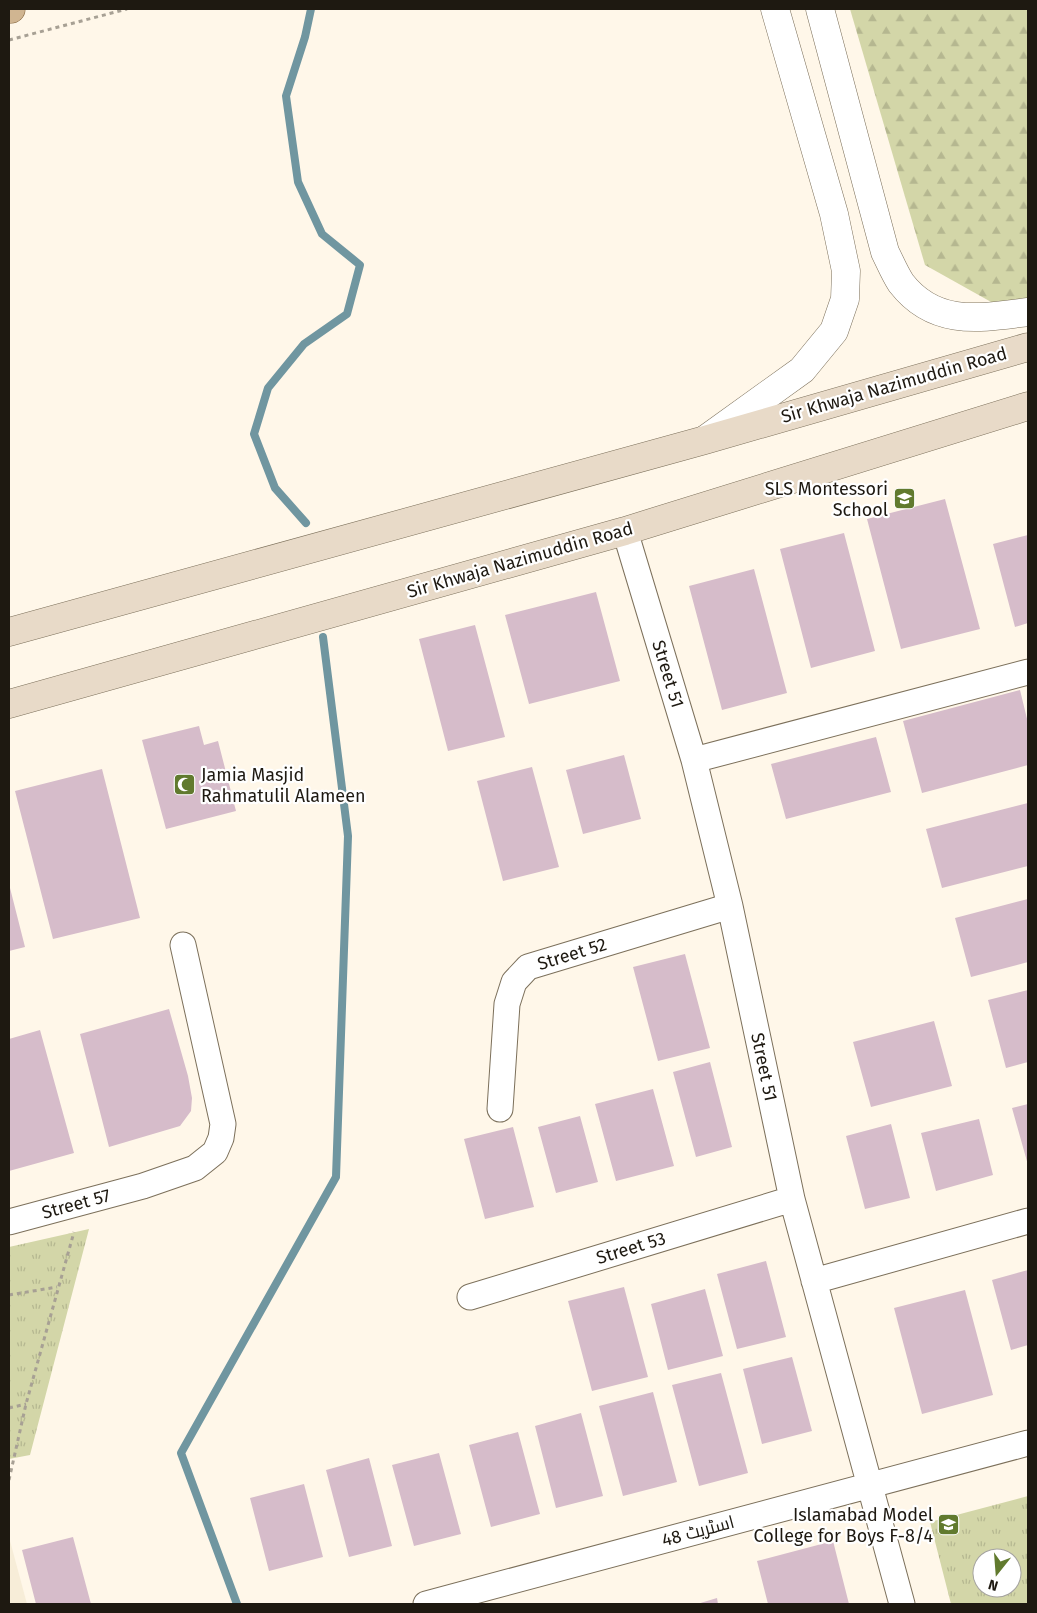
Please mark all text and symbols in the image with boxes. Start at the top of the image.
street label: Sir Khwaja Nazimuddin Road [778,342,1010,428]
place label: SLS Montessori School [765,478,888,521]
school or university icon: SLS Montessori School [892,487,916,511]
street label: Sir Khwaja Nazimuddin Road [404,517,636,603]
street label: Street 51 [647,638,689,710]
place label: Jamia Masjid Rahmatulil Alameen [201,764,366,807]
mosque icon: Jamia Masjid Rahmatulil Alameen [173,773,197,797]
street label: Street 52 [535,933,609,975]
street label: Street 51 [746,1031,782,1103]
street label: Street 57 [39,1184,113,1224]
street label: Street 53 [594,1227,668,1269]
place label: Islamabad Model College for Boys F-8/4 [754,1504,933,1547]
street label: اسٹریٹ 48 [659,1511,737,1551]
school or university icon: Islamabad Model College for Boys F-8/4 [937,1513,961,1537]
north arrow [972,1548,1022,1598]
text: N [986,1575,1000,1594]

